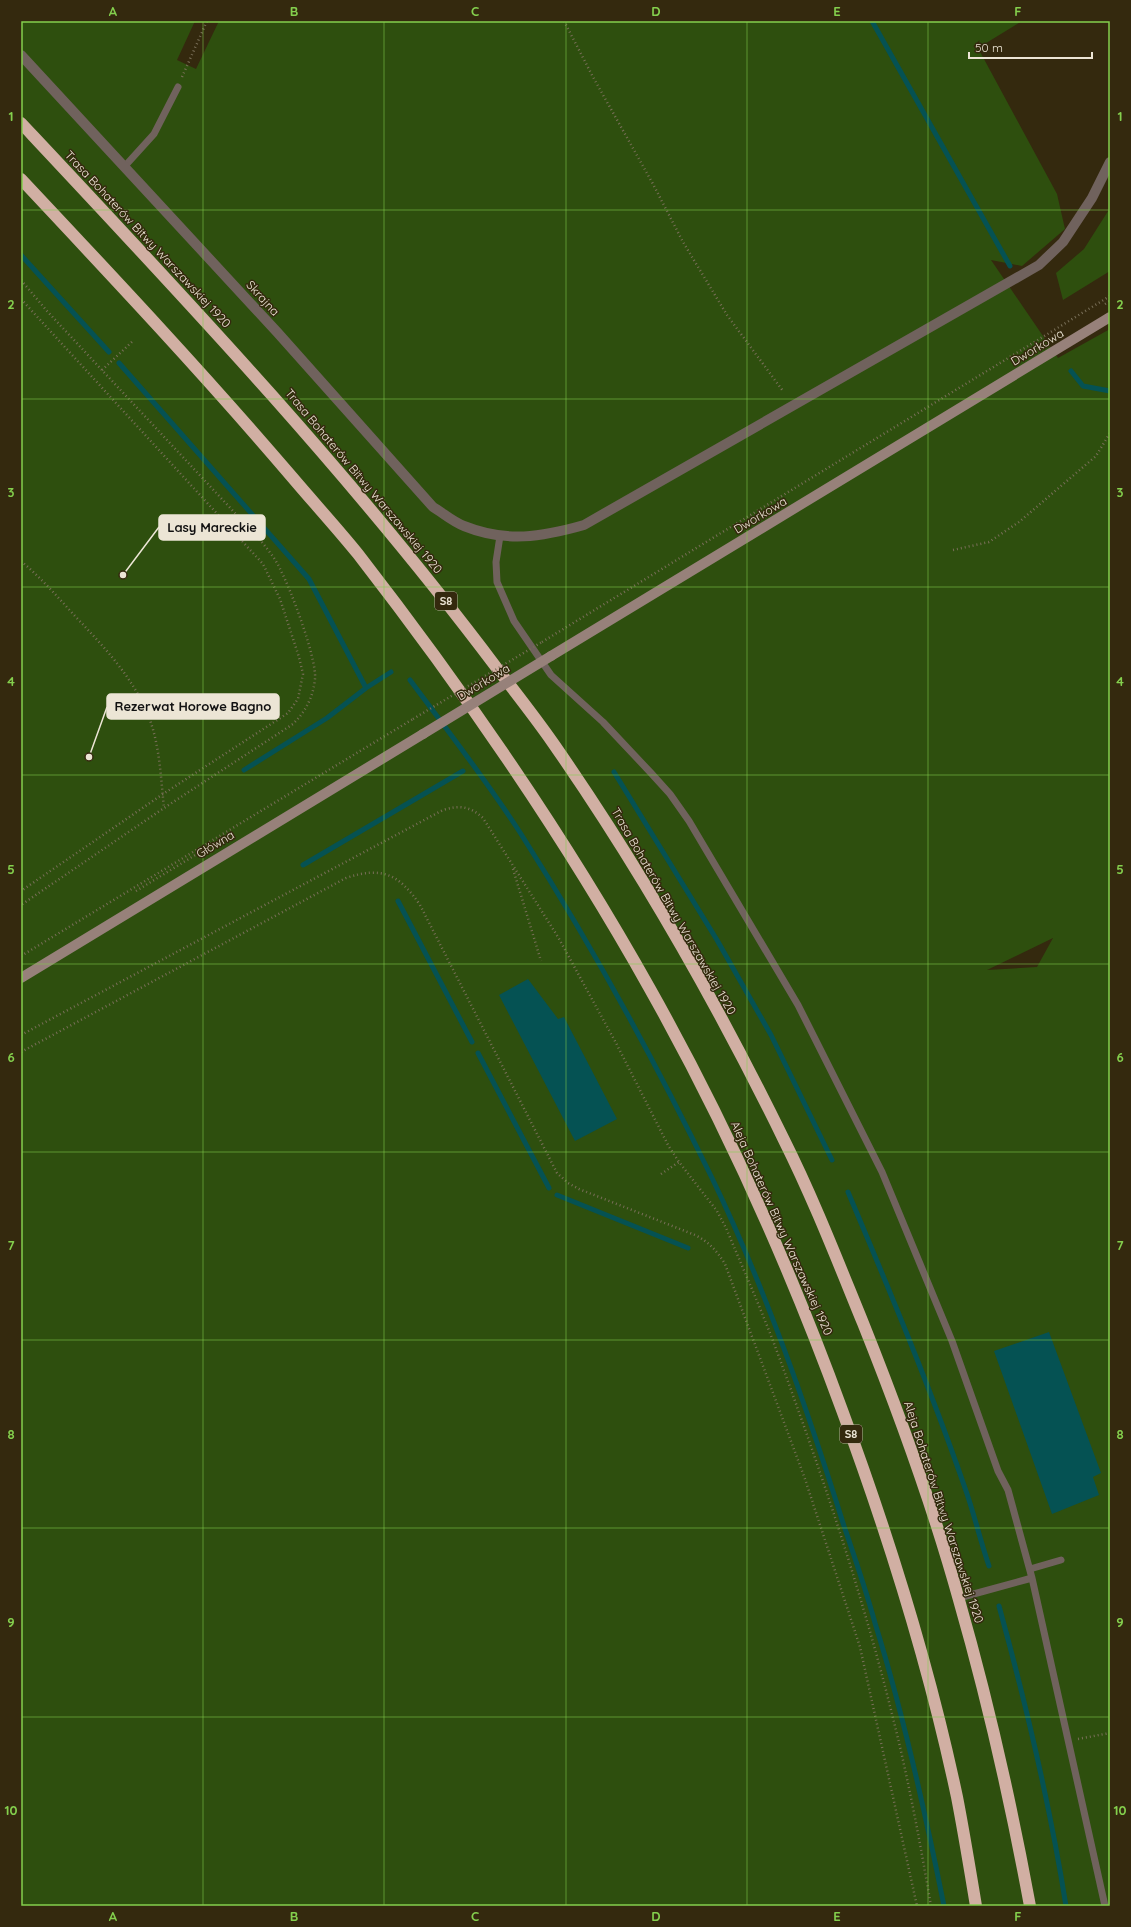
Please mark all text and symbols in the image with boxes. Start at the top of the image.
text: A [109,3,118,19]
text: B [290,3,298,19]
text: C [471,3,479,19]
text: D [651,3,661,19]
text: E [833,3,841,19]
text: F [1014,3,1022,19]
scale bar [969,34,1092,60]
text: 50 m [975,40,1003,55]
text: 1 [8,108,14,124]
text: 1 [1117,108,1123,124]
street label: Trasa Bohaterów Bitwy Warszawskiej 1920 [62,147,234,331]
street label: Skrajna [243,277,283,319]
text: 2 [7,296,15,312]
text: 2 [1116,296,1124,312]
street label: Dworkowa [1008,325,1066,369]
street label: Trasa Bohaterów Bitwy Warszawskiej 1920 [282,386,446,576]
text: 3 [8,484,15,500]
text: 3 [1117,484,1124,500]
street label: Dworkowa [731,493,789,537]
callout: Lasy Mareckie [159,515,265,540]
text: Lasy Mareckie [167,519,257,535]
road number: S8 [435,592,457,610]
street label: Dworkowa [454,660,512,704]
text: 4 [7,673,15,689]
text: 4 [1116,673,1124,689]
callout: Rezerwat Horowe Bagno [107,694,279,719]
text: Rezerwat Horowe Bagno [115,698,271,714]
street label: Trasa Bohaterów Bitwy Warszawskiej 1920 [608,805,740,1017]
street label: Główna [193,827,237,861]
text: 5 [7,861,15,877]
text: 5 [1116,861,1124,877]
text: 6 [7,1049,15,1065]
text: 6 [1116,1049,1124,1065]
street label: Aleja Bohaterów Bitwy Warszawskiej 1920 [728,1119,836,1337]
text: 7 [7,1237,15,1253]
text: 7 [1116,1237,1124,1253]
street label: Aleja Bohaterów Bitwy Warszawskiej 1920 [901,1399,987,1625]
road number: S8 [840,1425,862,1443]
text: 8 [7,1426,15,1442]
text: 8 [1116,1426,1124,1442]
text: 9 [7,1614,15,1630]
text: 9 [1116,1614,1124,1630]
text: 10 [4,1802,18,1818]
text: 10 [1113,1802,1127,1818]
text: A [109,1908,118,1924]
text: B [290,1908,298,1924]
text: C [471,1908,479,1924]
text: D [651,1908,661,1924]
text: E [833,1908,841,1924]
text: F [1014,1908,1022,1924]

